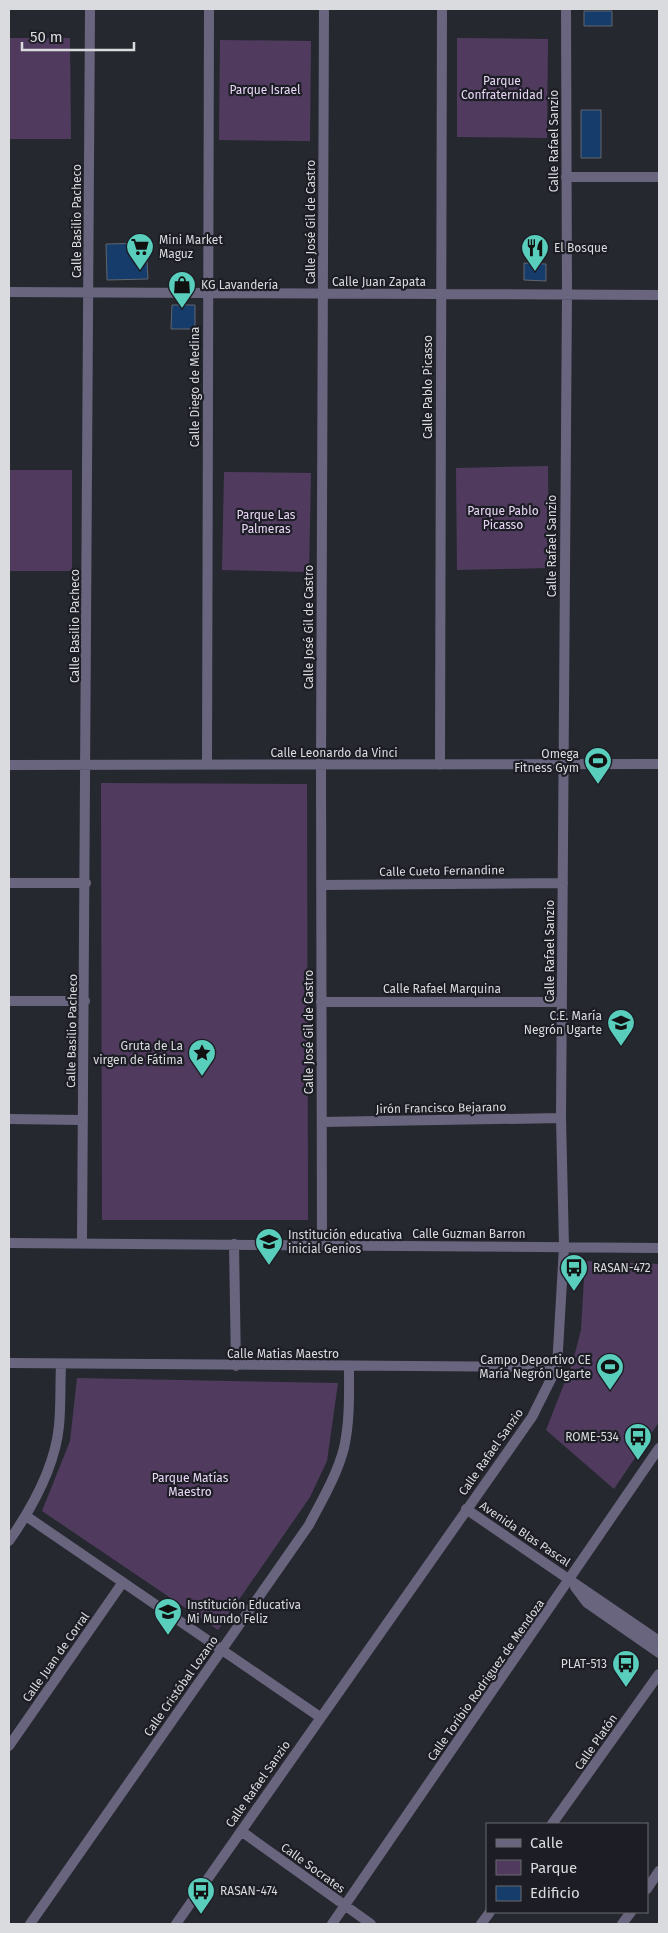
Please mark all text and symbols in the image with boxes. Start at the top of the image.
scale bar [22,20,135,52]
text: 50 m [30,28,63,46]
park label: Parque Confraternidad [461,74,543,102]
park label: Parque Israel [230,83,301,97]
street label: Calle Rafael Sanzio [547,90,561,192]
street label: Calle José Gil de Castro [304,160,318,284]
street label: Calle Basilio Pacheco [70,164,84,278]
supermarket icon: Mini Market Maguz [125,232,155,271]
place label: Mini Market Maguz [159,233,223,261]
restaurant icon: El Bosque [520,233,550,272]
place label: El Bosque [554,241,608,255]
shop icon: KG Lavandería [167,270,197,309]
street label: Calle Juan Zapata [332,275,426,289]
place label: KG Lavandería [201,278,278,292]
street label: Calle Diego de Medina [188,327,202,447]
street label: Calle Pablo Picasso [421,335,435,439]
street label: Calle Rafael Sanzio [545,495,559,597]
park label: Parque Pablo Picasso [467,504,539,532]
park label: Parque Las Palmeras [237,508,296,536]
street label: Calle José Gil de Castro [302,565,316,689]
street label: Calle Basilio Pacheco [68,569,82,683]
street label: Calle Leonardo da Vinci [270,746,398,760]
sports icon: Omega Fitness Gym [583,746,613,785]
place label: Omega Fitness Gym [514,747,579,775]
street label: Calle Cueto Fernandine [379,863,505,879]
street label: Calle Rafael Sanzio [543,900,557,1002]
street label: Calle José Gil de Castro [302,970,316,1094]
street label: Calle Basilio Pacheco [64,974,80,1088]
street label: Calle Rafael Marquina [383,982,501,996]
school or university icon: C.E. María Negrón Ugarte [606,1008,636,1047]
place label: C.E. María Negrón Ugarte [524,1009,602,1037]
place icon: Gruta de La virgen de Fátima [187,1038,217,1077]
place label: Gruta de La virgen de Fátima [93,1039,183,1067]
street label: Jirón Francisco Bejarano [376,1100,506,1116]
school or university icon: Institución educativa inicial Genios [254,1227,284,1266]
street label: Calle Guzman Barron [412,1227,526,1241]
place label: Institución educativa inicial Genios [288,1228,402,1256]
bus stop icon: RASAN-472 [559,1253,589,1292]
place label: RASAN-472 [593,1261,651,1275]
street label: Calle Matias Maestro [227,1347,339,1361]
sports icon: Campo Deportivo CE María Negrón Ugarte [595,1352,625,1391]
place label: Campo Deportivo CE María Negrón Ugarte [479,1353,591,1381]
street label: Calle Rafael Sanzio [456,1406,526,1498]
bus stop icon: ROME-534 [623,1422,653,1461]
place label: ROME-534 [565,1430,620,1444]
park label: Parque Matías Maestro [152,1471,229,1499]
street label: Avenida Blas Pascal [477,1498,573,1570]
school or university icon: Institución Educativa Mi Mundo Feliz [153,1597,183,1636]
street label: Calle Toribio Rodriguez de Mendoza [425,1597,547,1763]
place label: Institución Educativa Mi Mundo Feliz [187,1598,301,1626]
street label: Calle Juan de Corral [20,1609,92,1705]
street label: Calle Cristóbal Lozano [141,1633,221,1739]
bus stop icon: PLAT-513 [611,1649,641,1688]
place label: PLAT-513 [561,1657,607,1671]
street label: Calle Platón [572,1711,620,1773]
street label: Calle Rafael Sanzio [223,1738,293,1830]
legend [486,1823,648,1913]
text: Calle [530,1834,563,1852]
street label: Calle Socrates [278,1840,348,1896]
text: Parque [530,1859,577,1877]
bus stop icon: RASAN-474 [186,1876,216,1915]
place label: RASAN-474 [220,1884,278,1898]
text: Edificio [530,1884,580,1902]

